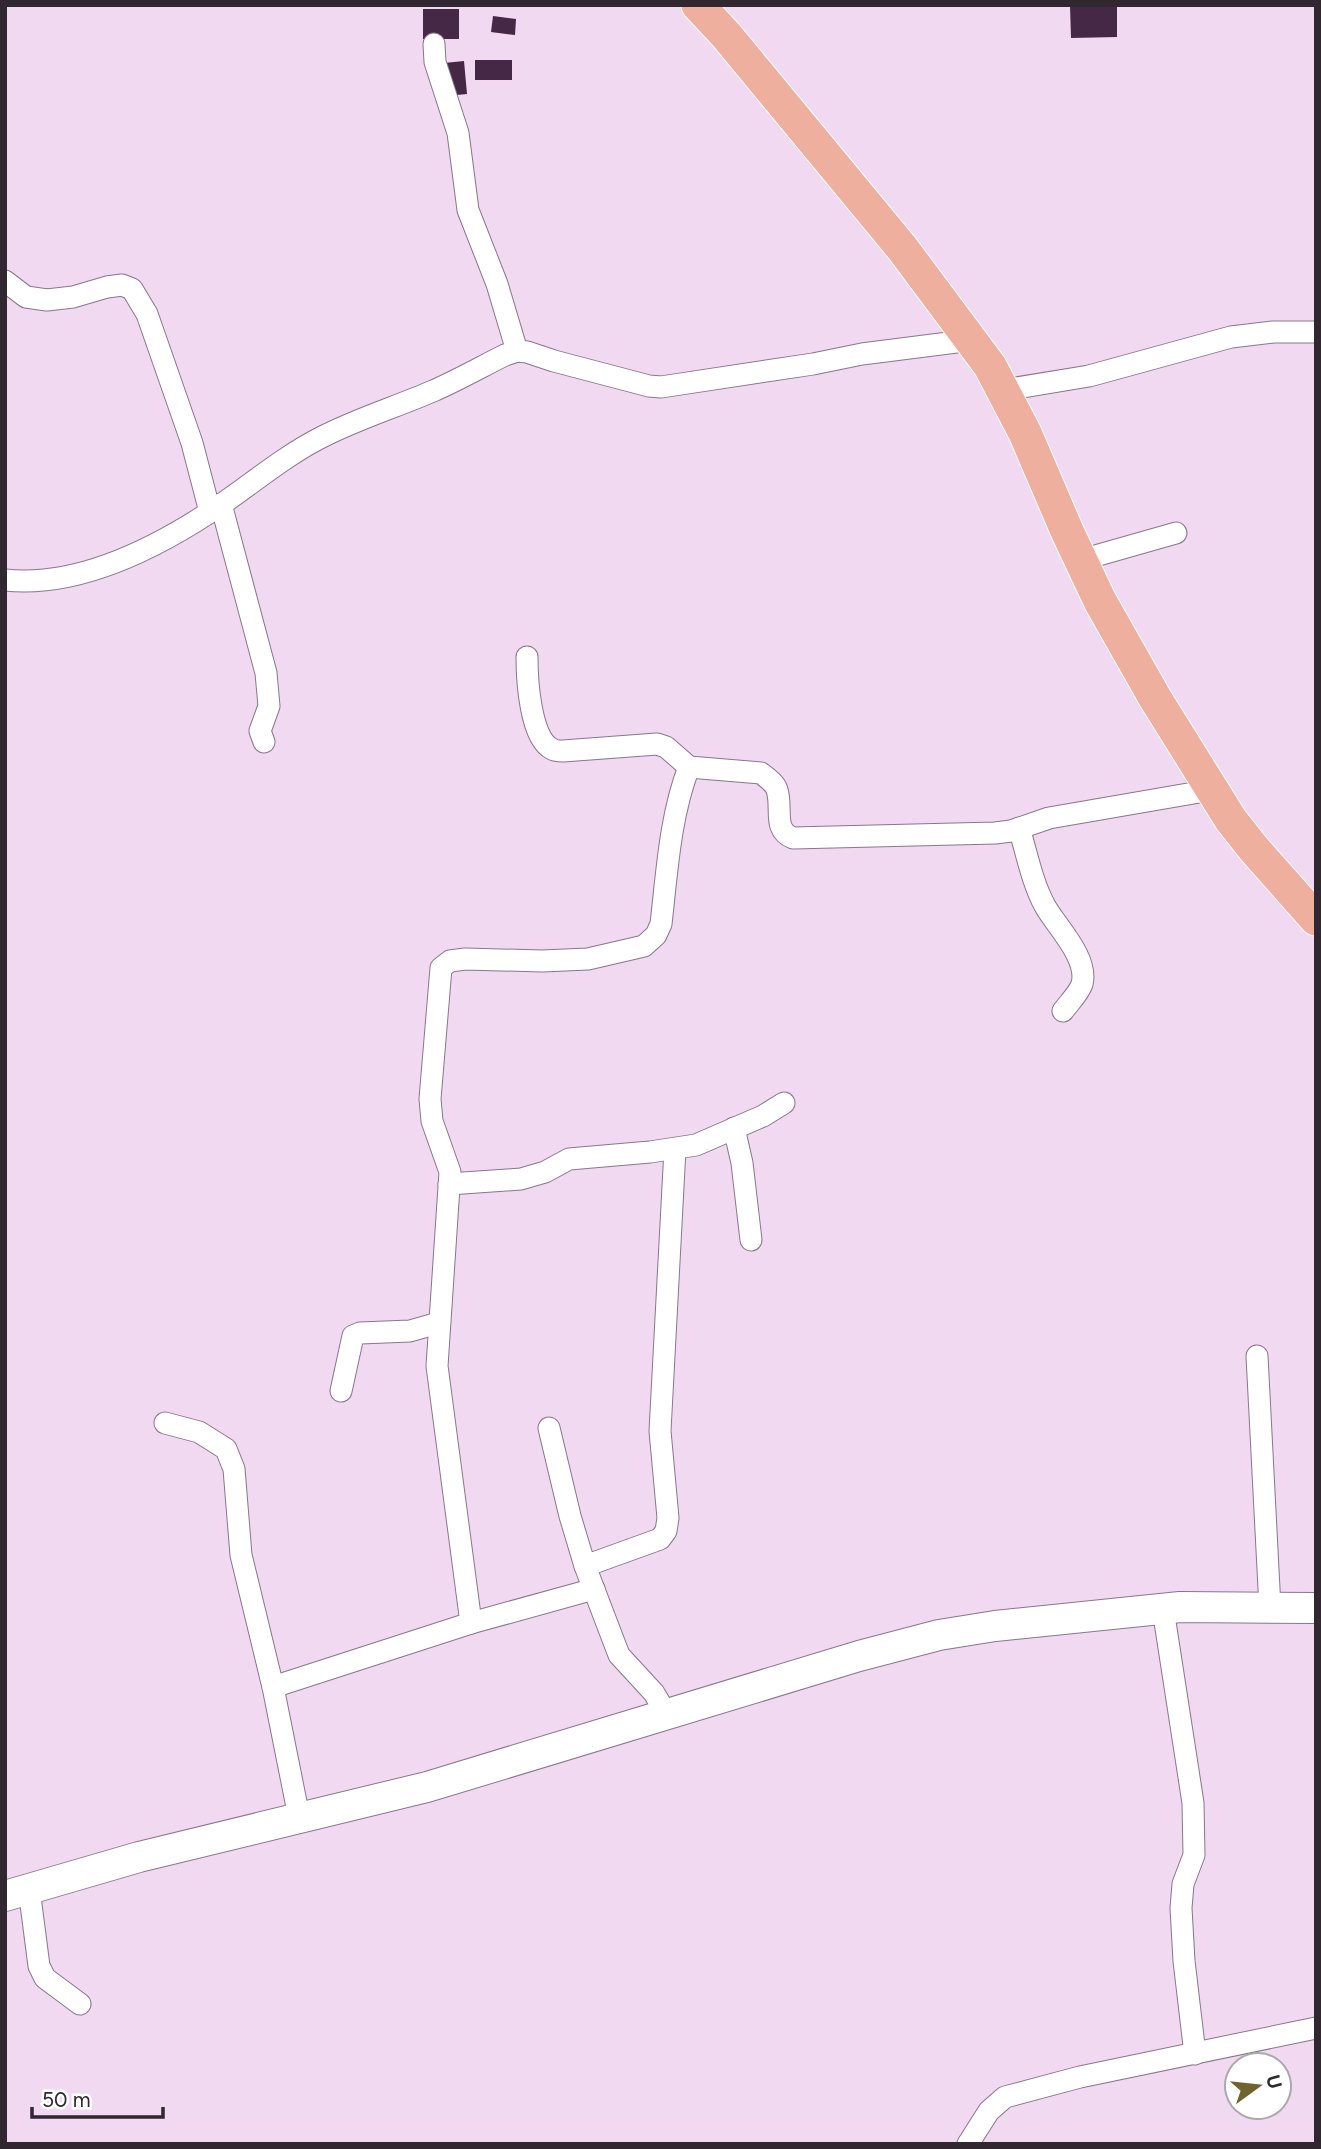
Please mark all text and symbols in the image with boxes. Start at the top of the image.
north arrow [1223,2051,1293,2121]
text: U [1261,2072,1287,2091]
scale bar [32,2076,163,2120]
text: 50 m [42,2087,91,2112]

